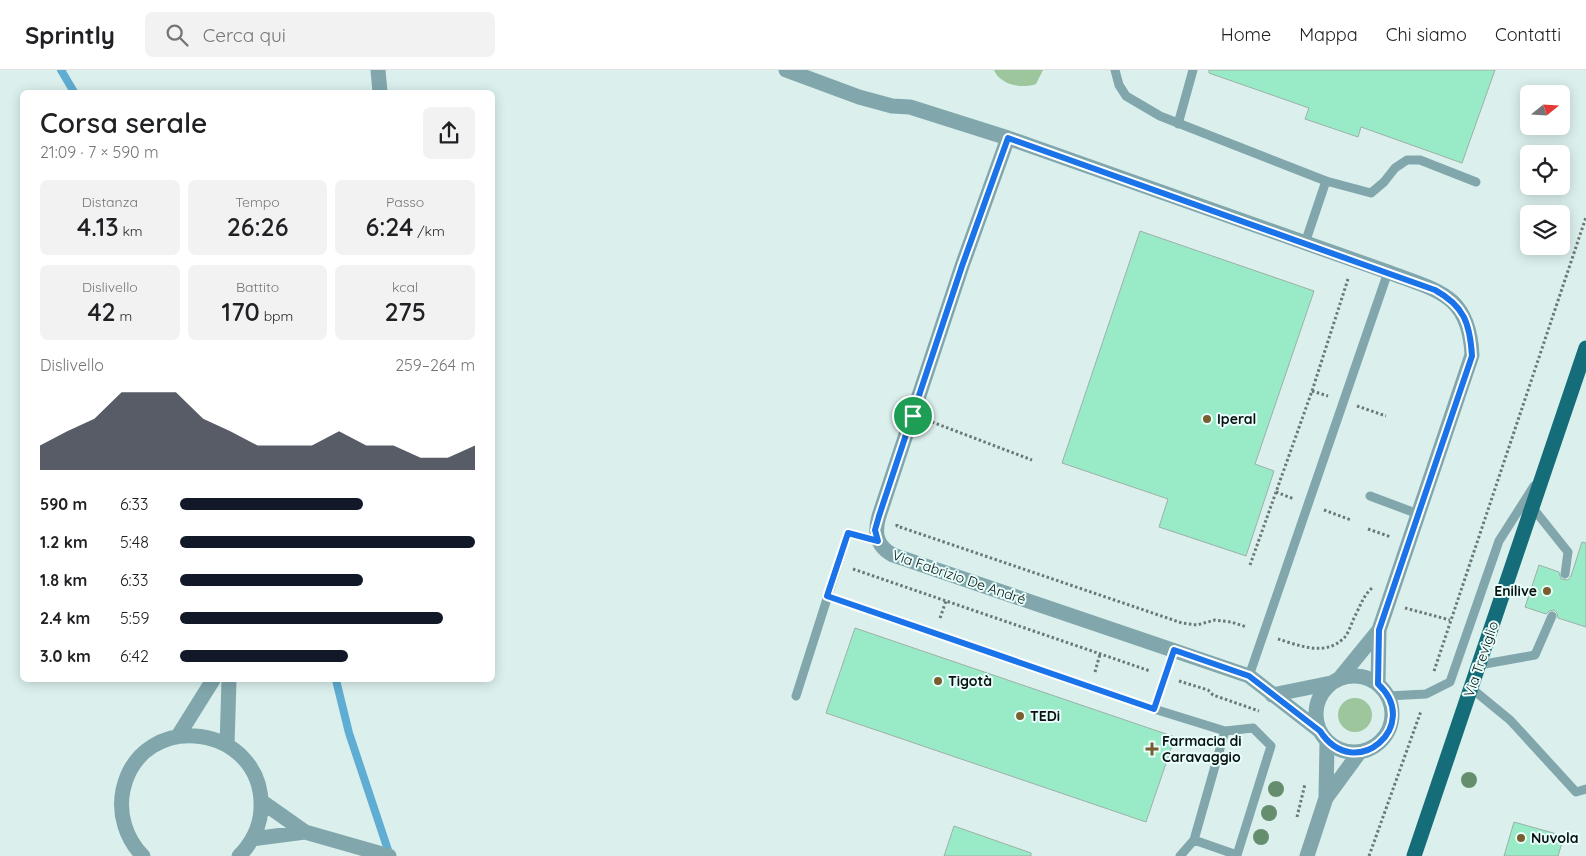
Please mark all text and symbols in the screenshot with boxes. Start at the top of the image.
search box [145,12,495,57]
text: Sprintly [25,20,115,50]
icon: search [163,21,191,49]
text: Cerca qui [203,23,286,47]
text: Home [1221,23,1271,46]
text: Mappa [1299,23,1358,46]
text: Chi siamo [1386,23,1467,46]
text: Contatti [1495,23,1561,46]
north arrow [1520,85,1570,135]
map controls [1520,85,1570,255]
text: Corsa serale [40,105,207,140]
button: share [423,107,475,159]
text: 21:09 · 7 × 590 m [40,142,159,162]
button: locate [1520,145,1570,195]
text: Distanza [82,193,138,211]
text: Tempo [235,193,280,211]
text: Passo [386,193,424,211]
button: layers [1520,205,1570,255]
text: 4.13 [77,211,119,242]
text: 26:26 [227,211,288,242]
text: 6:24 [365,211,413,242]
text: km [119,222,143,240]
text: /km [413,222,445,240]
text: Dislivello [82,278,138,296]
text: Battito [236,278,279,296]
text: kcal [392,278,418,296]
text: 42 [87,296,116,327]
text: 170 [222,296,260,327]
text: 275 [384,296,426,327]
text: m [116,307,132,325]
text: bpm [260,307,293,325]
text: Dislivello [40,355,104,375]
text: 259–264 m [395,355,475,375]
pin [892,395,934,437]
icon: arrive [899,402,927,430]
place label: Iperal [1217,410,1256,428]
marker: Iperal [1201,413,1213,425]
text: 590 m [40,494,87,514]
text: 6:33 [120,494,148,514]
text: 1.2 km [40,532,88,552]
text: 5:48 [120,532,149,552]
street label: Via Fabrizio De André [890,546,1028,608]
text: 1.8 km [40,570,87,590]
text: 6:33 [120,570,148,590]
place label: Enilive [1494,582,1537,600]
marker: Enilive [1541,585,1553,597]
text: 2.4 km [40,608,90,628]
text: 5:59 [120,608,149,628]
street label: Via Treviglio [1460,619,1502,699]
text: 3.0 km [40,646,91,666]
text: 6:42 [120,646,149,666]
place label: Tigotà [948,672,992,690]
marker: Tigotà [932,675,944,687]
place label: TEDi [1030,707,1060,725]
marker: TEDi [1014,710,1026,722]
place label: Farmacia di Caravaggio [1162,732,1242,766]
marker: Farmacia di Caravaggio [1146,743,1158,755]
place label: Nuvola [1531,829,1579,847]
marker: Nuvola [1515,832,1527,844]

